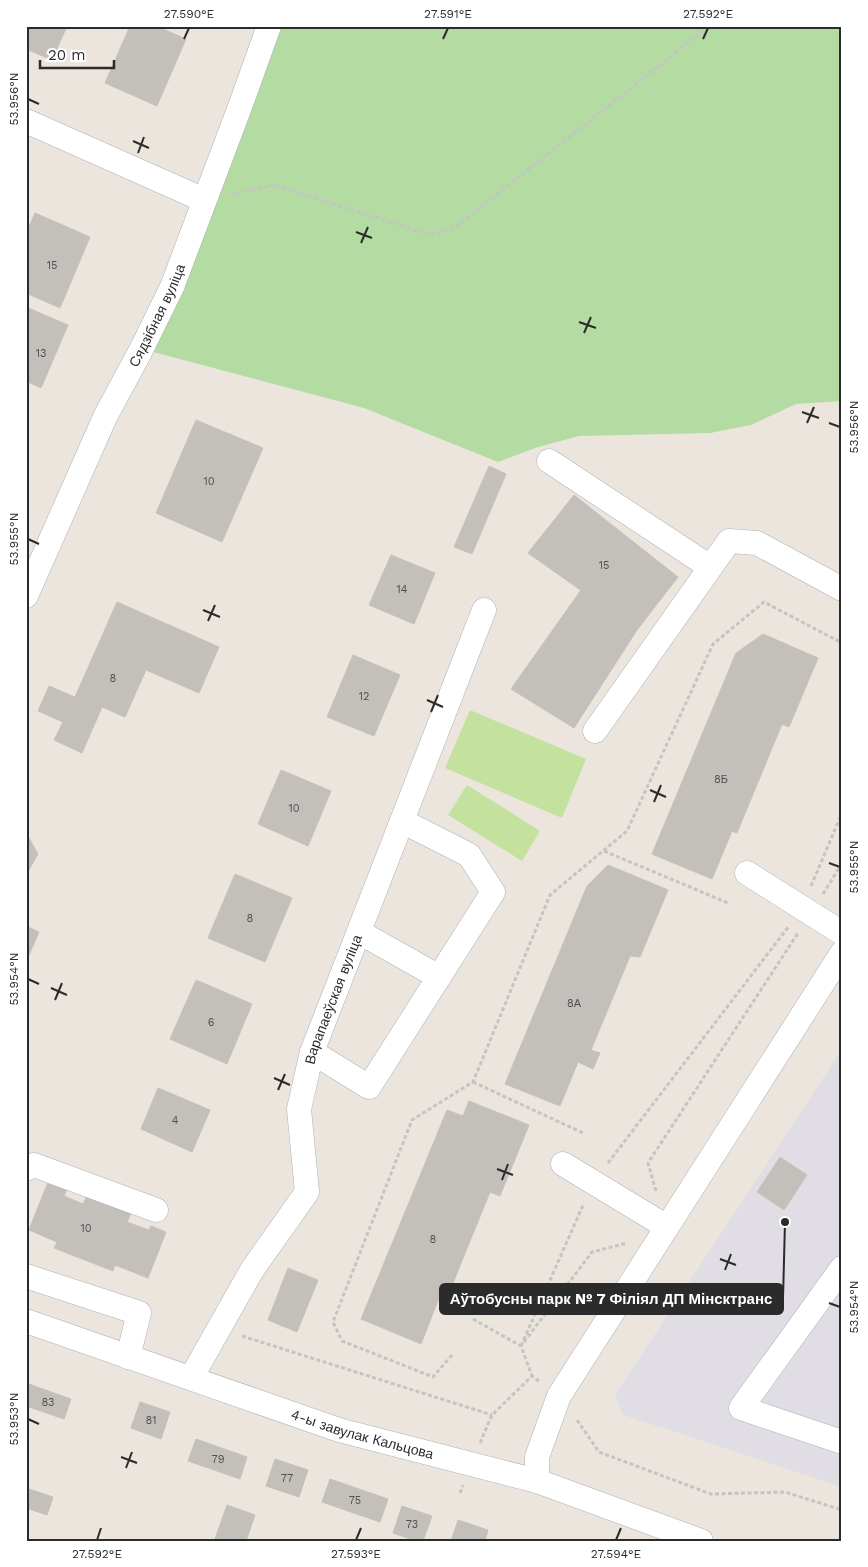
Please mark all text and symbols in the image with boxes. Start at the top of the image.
text: 27.590°E [164,7,215,21]
text: 27.591°E [424,7,472,21]
text: 27.592°E [683,7,733,21]
scale bar [40,38,114,70]
text: 20 m [48,46,86,64]
text: 53.956°N [7,72,21,126]
house number: 15 [47,259,57,272]
street label: Сядзібная вуліца [125,261,188,370]
house number: 13 [36,347,46,360]
text: 53.956°N [847,400,861,454]
house number: 10 [203,475,215,488]
text: 53.955°N [7,513,21,565]
house number: 15 [599,559,609,572]
house number: 14 [396,583,408,596]
house number: 8 [110,672,117,685]
house number: 12 [359,690,369,703]
house number: 8Б [714,773,728,786]
house number: 10 [288,802,300,815]
text: 53.955°N [847,841,861,893]
house number: 8 [247,912,254,925]
street label: Варапаеўская вуліца [302,932,365,1066]
text: 53.954°N [7,952,21,1006]
house number: 8А [567,997,582,1010]
house number: 6 [208,1016,215,1029]
house number: 4 [172,1114,179,1127]
house number: 10 [80,1222,92,1235]
house number: 8 [430,1233,437,1246]
text: 53.954°N [847,1280,861,1334]
callout: Аўтобусны парк № 7 Філіял ДП Мінсктранс [440,1284,783,1314]
text: Аўтобусны парк № 7 Філіял ДП Мінсктранс [450,1290,772,1308]
text: 53.953°N [7,1393,21,1445]
house number: 83 [42,1396,54,1409]
street label: 4-ы завулак Кальцова [289,1406,436,1462]
house number: 81 [145,1414,157,1427]
house number: 79 [212,1453,225,1466]
house number: 77 [281,1472,293,1485]
house number: 75 [349,1494,361,1507]
house number: 73 [406,1518,418,1531]
text: 27.592°E [72,1547,122,1561]
text: 27.593°E [331,1547,381,1561]
text: 27.594°E [591,1547,642,1561]

